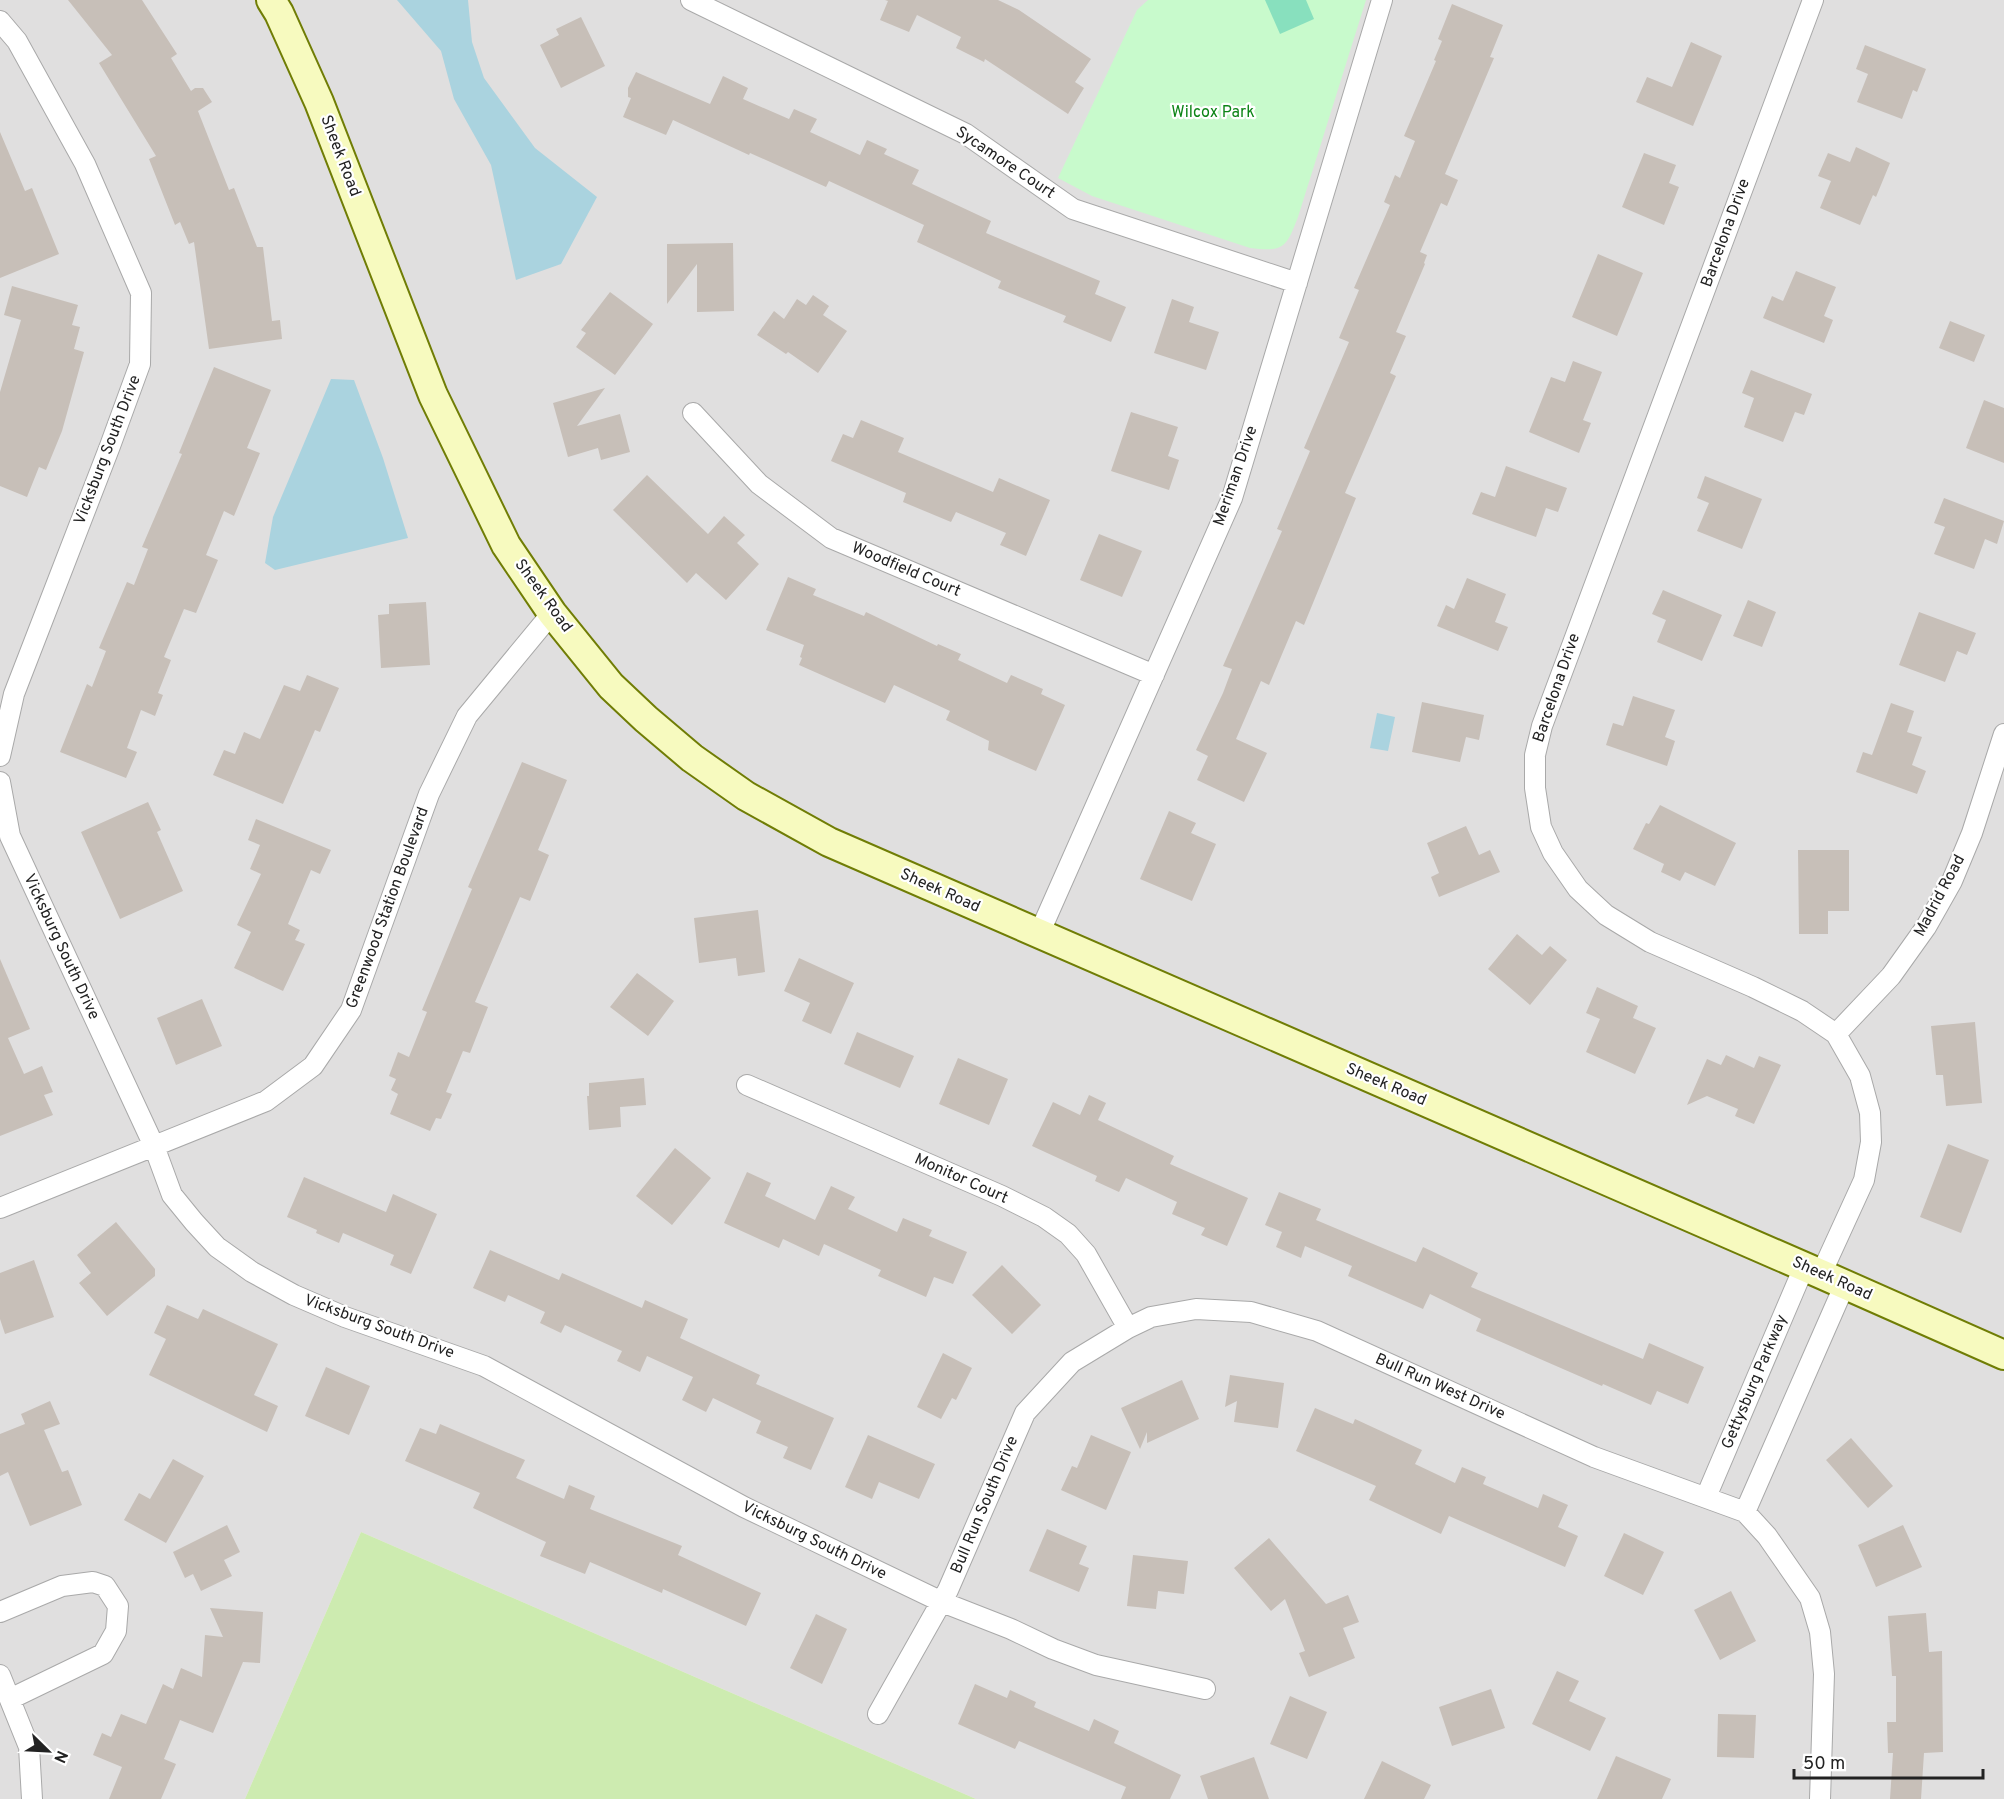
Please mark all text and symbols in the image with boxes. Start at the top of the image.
park label: Wilcox Park [1171,103,1255,123]
street label: Sheek Road [315,112,365,200]
street label: Sycamore Court [951,122,1059,204]
street label: Barcelona Drive [1697,176,1755,290]
street label: Vicksburg South Drive [70,372,146,528]
street label: Meriman Drive [1209,423,1263,529]
street label: Woodfield Court [849,538,963,602]
street label: Sheek Road [510,555,576,637]
street label: Barcelona Drive [1529,631,1585,745]
street label: Greenwood Station Boulevard [342,804,434,1012]
street label: Madrid Road [1910,852,1970,940]
street label: Sheek Road [897,864,983,918]
street label: Vicksburg South Drive [18,871,104,1023]
street label: Sheek Road [1343,1059,1429,1111]
street label: Monitor Court [911,1149,1011,1209]
street label: Sheek Road [1789,1252,1875,1306]
street label: Vicksburg South Drive [301,1290,457,1364]
street label: Gettysburg Parkway [1718,1312,1792,1452]
street label: Bull Run West Drive [1372,1349,1508,1425]
street label: Bull Run South Drive [947,1433,1023,1577]
street label: Vicksburg South Drive [738,1497,890,1585]
north arrow [18,1721,78,1781]
scale bar [1794,1742,1983,1780]
text: N [48,1747,71,1766]
text: 50 m [1803,1753,1845,1776]

